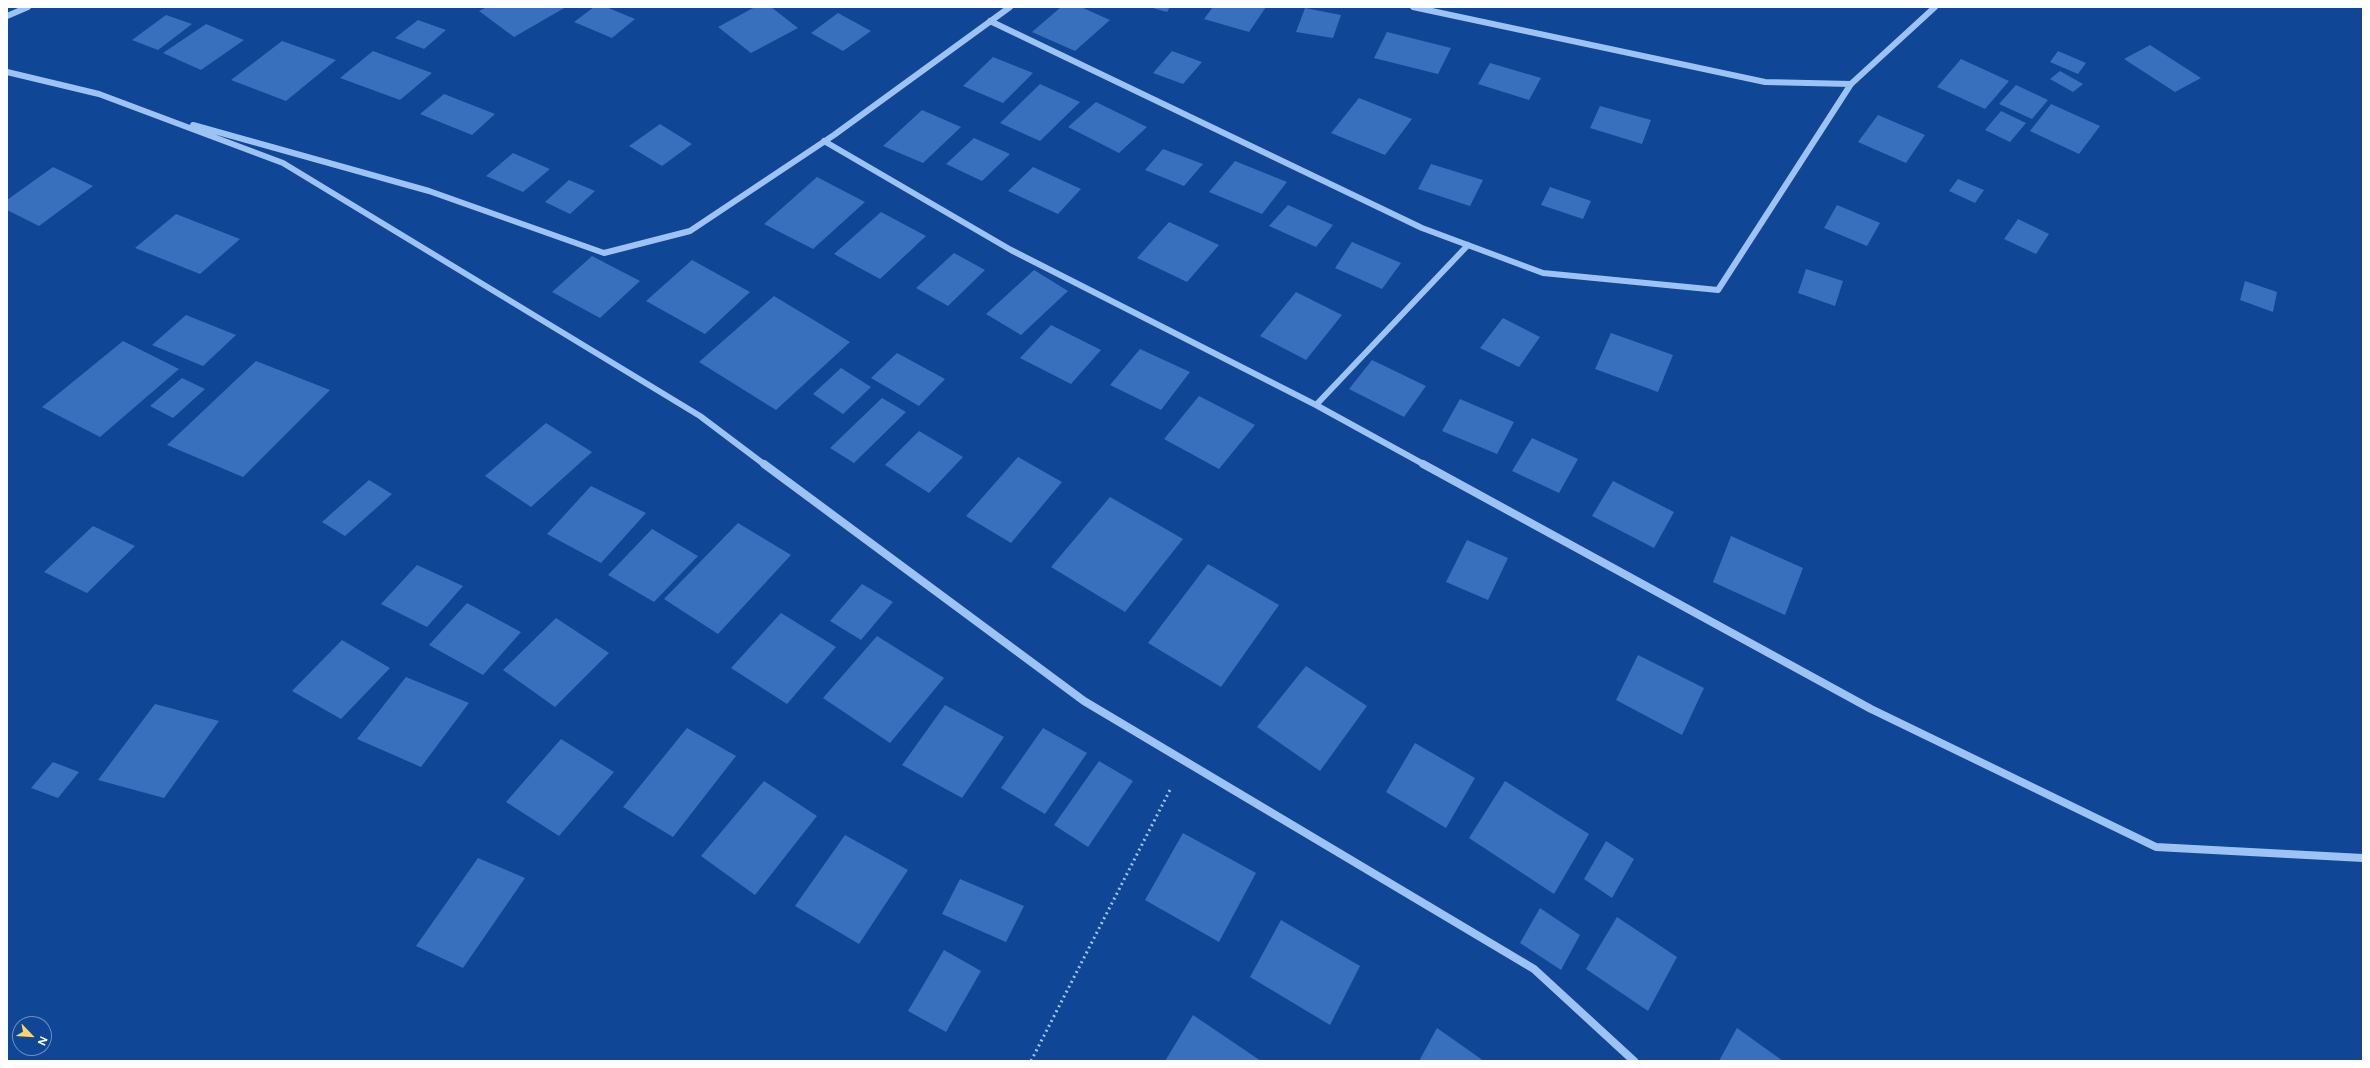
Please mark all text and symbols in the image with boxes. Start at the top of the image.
north arrow [12,1016,52,1056]
text: N [35,1034,50,1047]

